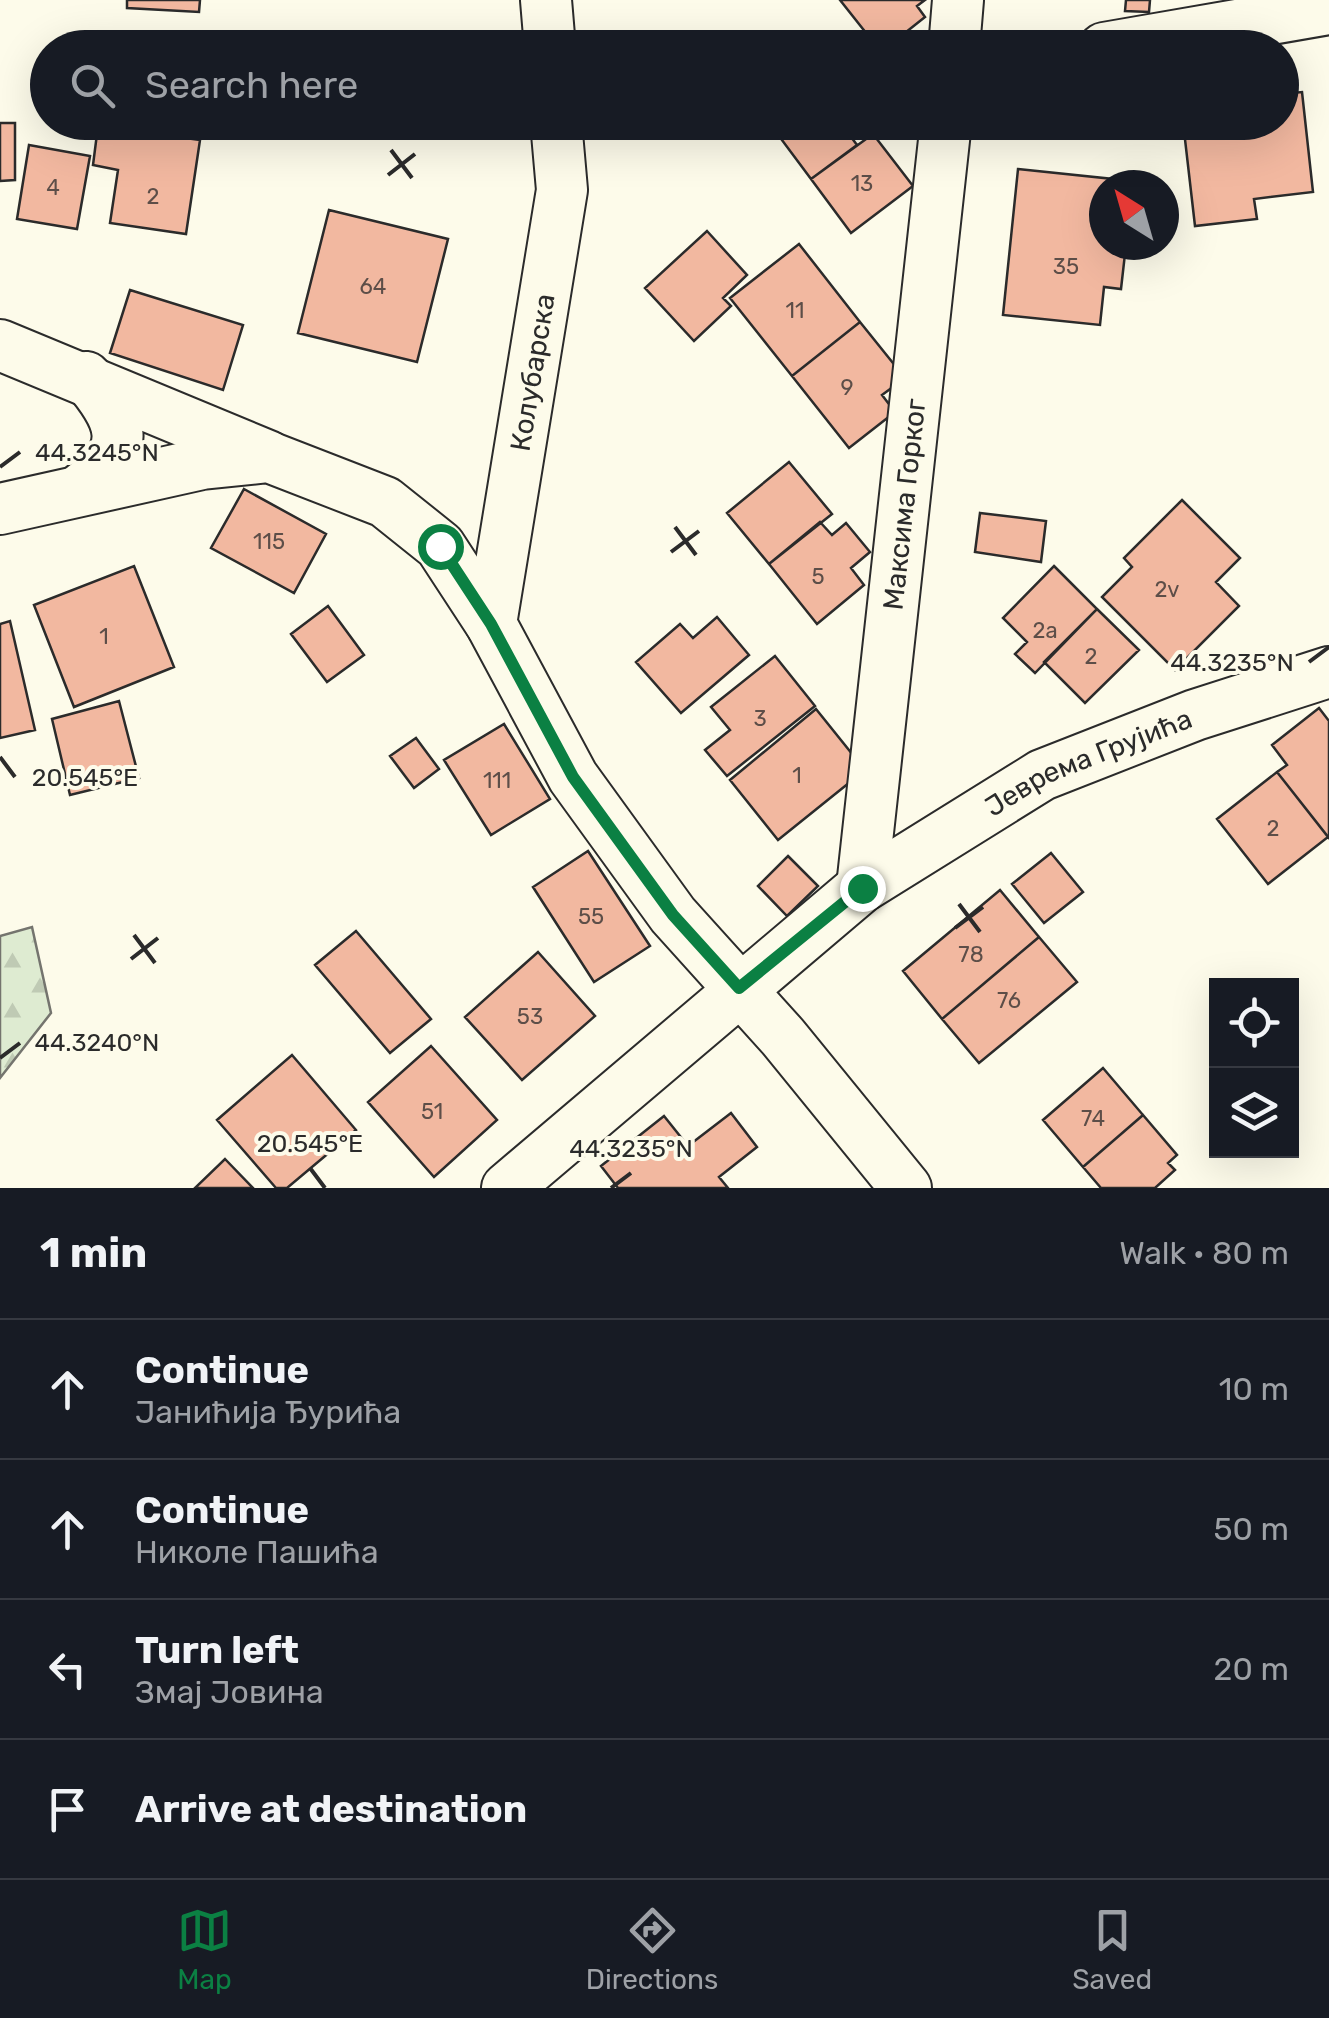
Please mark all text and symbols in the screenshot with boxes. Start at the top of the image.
search box [30,30,1299,140]
icon: search [65,58,120,113]
text: Search here [145,62,358,108]
house number: 13 [851,170,873,197]
north arrow [1089,170,1179,260]
house number: 4 [46,174,60,201]
house number: 2 [147,183,159,210]
house number: 35 [1053,253,1079,280]
house number: 64 [360,273,386,300]
street label: Колубарска [504,291,562,454]
house number: 11 [786,297,804,324]
house number: 9 [840,374,854,401]
street label: Максима Горког [877,397,933,612]
text: 44.3245°N [35,438,159,467]
route start [418,524,464,570]
house number: 115 [253,528,285,555]
house number: 5 [811,563,825,590]
house number: 2v [1154,576,1180,603]
house number: 2a [1032,617,1058,644]
house number: 1 [99,623,109,650]
house number: 2 [1085,643,1097,670]
text: 44.3235°N [1170,648,1294,677]
street label: Јеврема Грујића [979,702,1197,823]
house number: 3 [753,705,767,732]
house number: 1 [792,762,802,789]
text: 20.545°E [32,763,138,792]
house number: 111 [483,767,511,794]
house number: 2 [1267,815,1279,842]
route end [840,866,886,912]
house number: 55 [578,903,604,930]
house number: 78 [958,941,984,968]
map controls [1209,978,1299,1158]
button: locate [1209,978,1299,1068]
house number: 76 [997,987,1021,1014]
house number: 53 [517,1003,543,1030]
text: 44.3240°N [35,1028,159,1057]
button: layers [1209,1068,1299,1158]
house number: 51 [421,1098,443,1125]
house number: 74 [1081,1105,1105,1132]
text: 20.545°E [257,1129,363,1158]
text: 44.3235°N [569,1134,693,1163]
text: 1 min [40,1228,147,1278]
text: Walk · 80 m [1119,1234,1289,1272]
text: Continue [135,1347,309,1393]
icon: ahead [40,1362,95,1417]
text: 10 m [1219,1370,1289,1408]
text: Јанићија Ђурића [135,1393,401,1431]
text: Continue [135,1487,309,1533]
icon: ahead [40,1502,95,1557]
text: 50 m [1213,1510,1289,1548]
text: Николе Пашића [135,1533,379,1571]
text: Turn left [135,1627,299,1673]
icon: left [40,1642,95,1697]
text: 20 m [1214,1650,1289,1688]
text: Змај Јовина [135,1673,324,1711]
icon: arrive [40,1782,95,1837]
text: Arrive at destination [135,1786,527,1832]
tab: Map [177,1903,232,1996]
tab: Directions [586,1903,718,1996]
tab: Saved [1072,1903,1152,1996]

